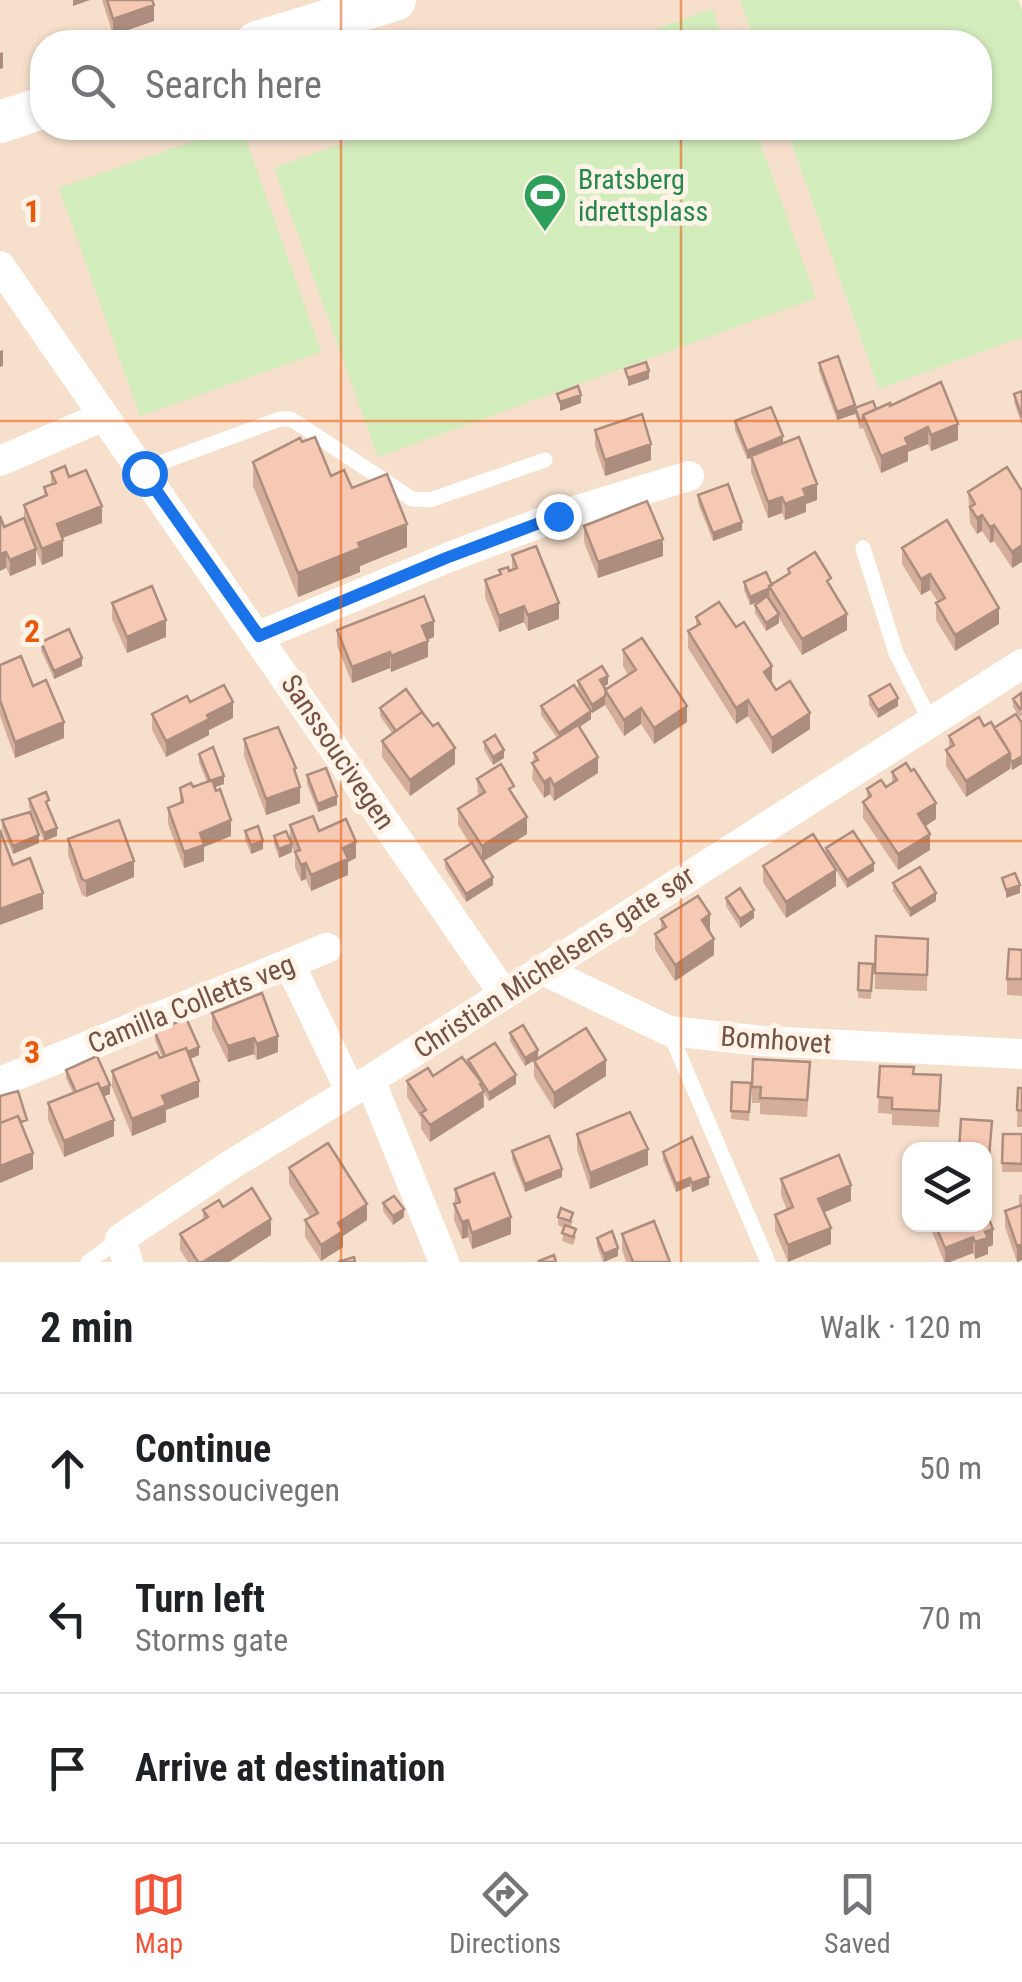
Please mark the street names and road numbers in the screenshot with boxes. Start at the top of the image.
street label: Sanssoucivegen [274,668,402,836]
street label: Christian Michelsens gate sør [408,859,700,1065]
street label: Camilla Colletts veg [83,948,299,1060]
street label: Bomhovet [719,1020,833,1060]

